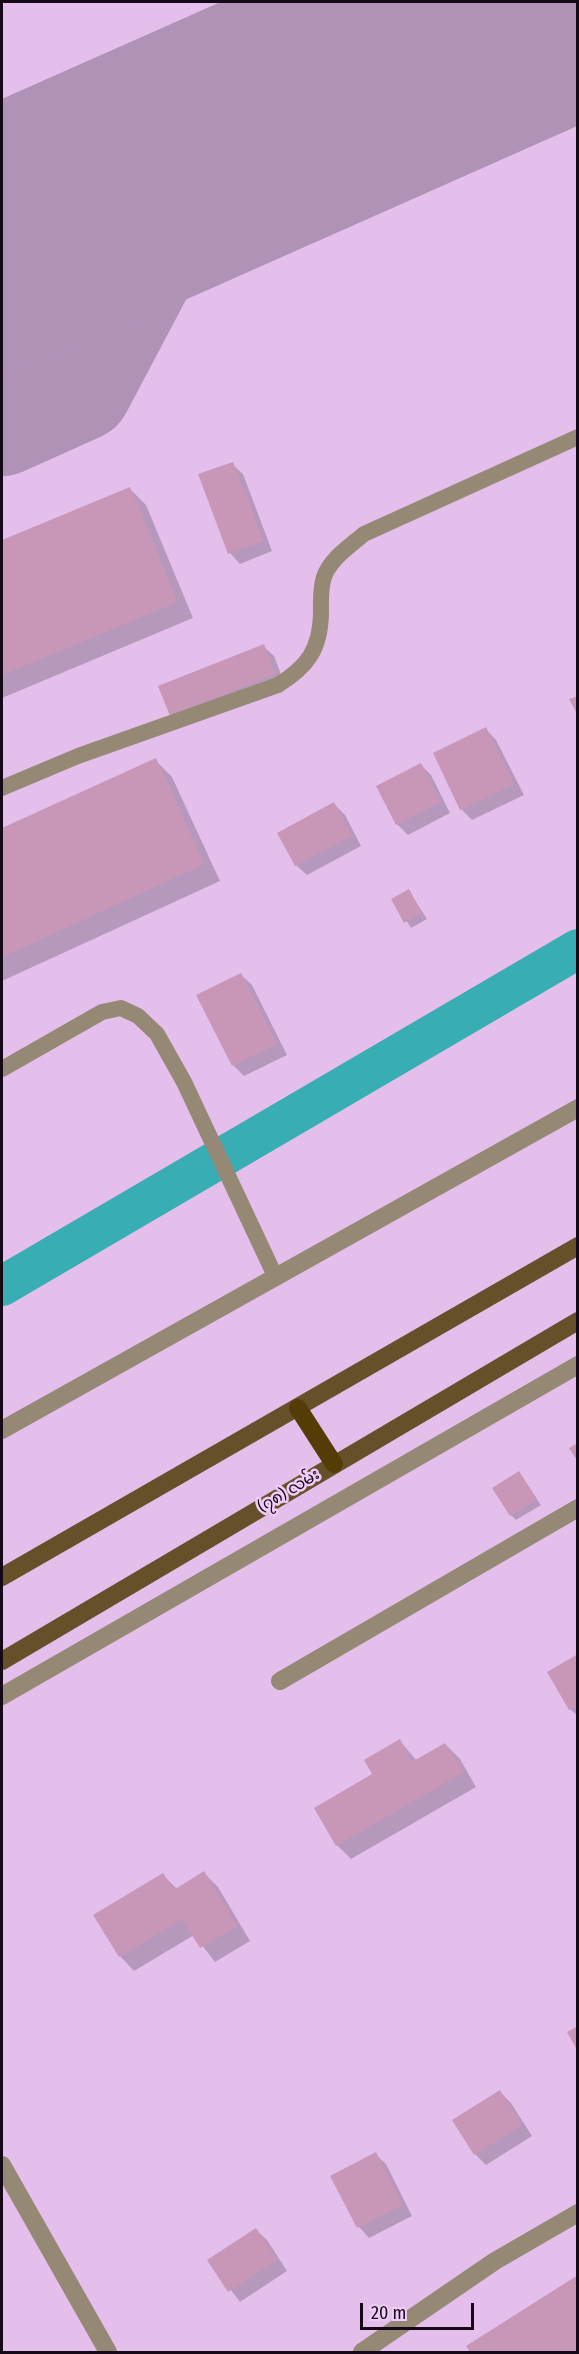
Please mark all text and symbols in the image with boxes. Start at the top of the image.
street label: (၇၈) လမ်း [255,1465,323,1517]
scale bar [363,2291,477,2329]
text: 20 m [371,2302,406,2324]

